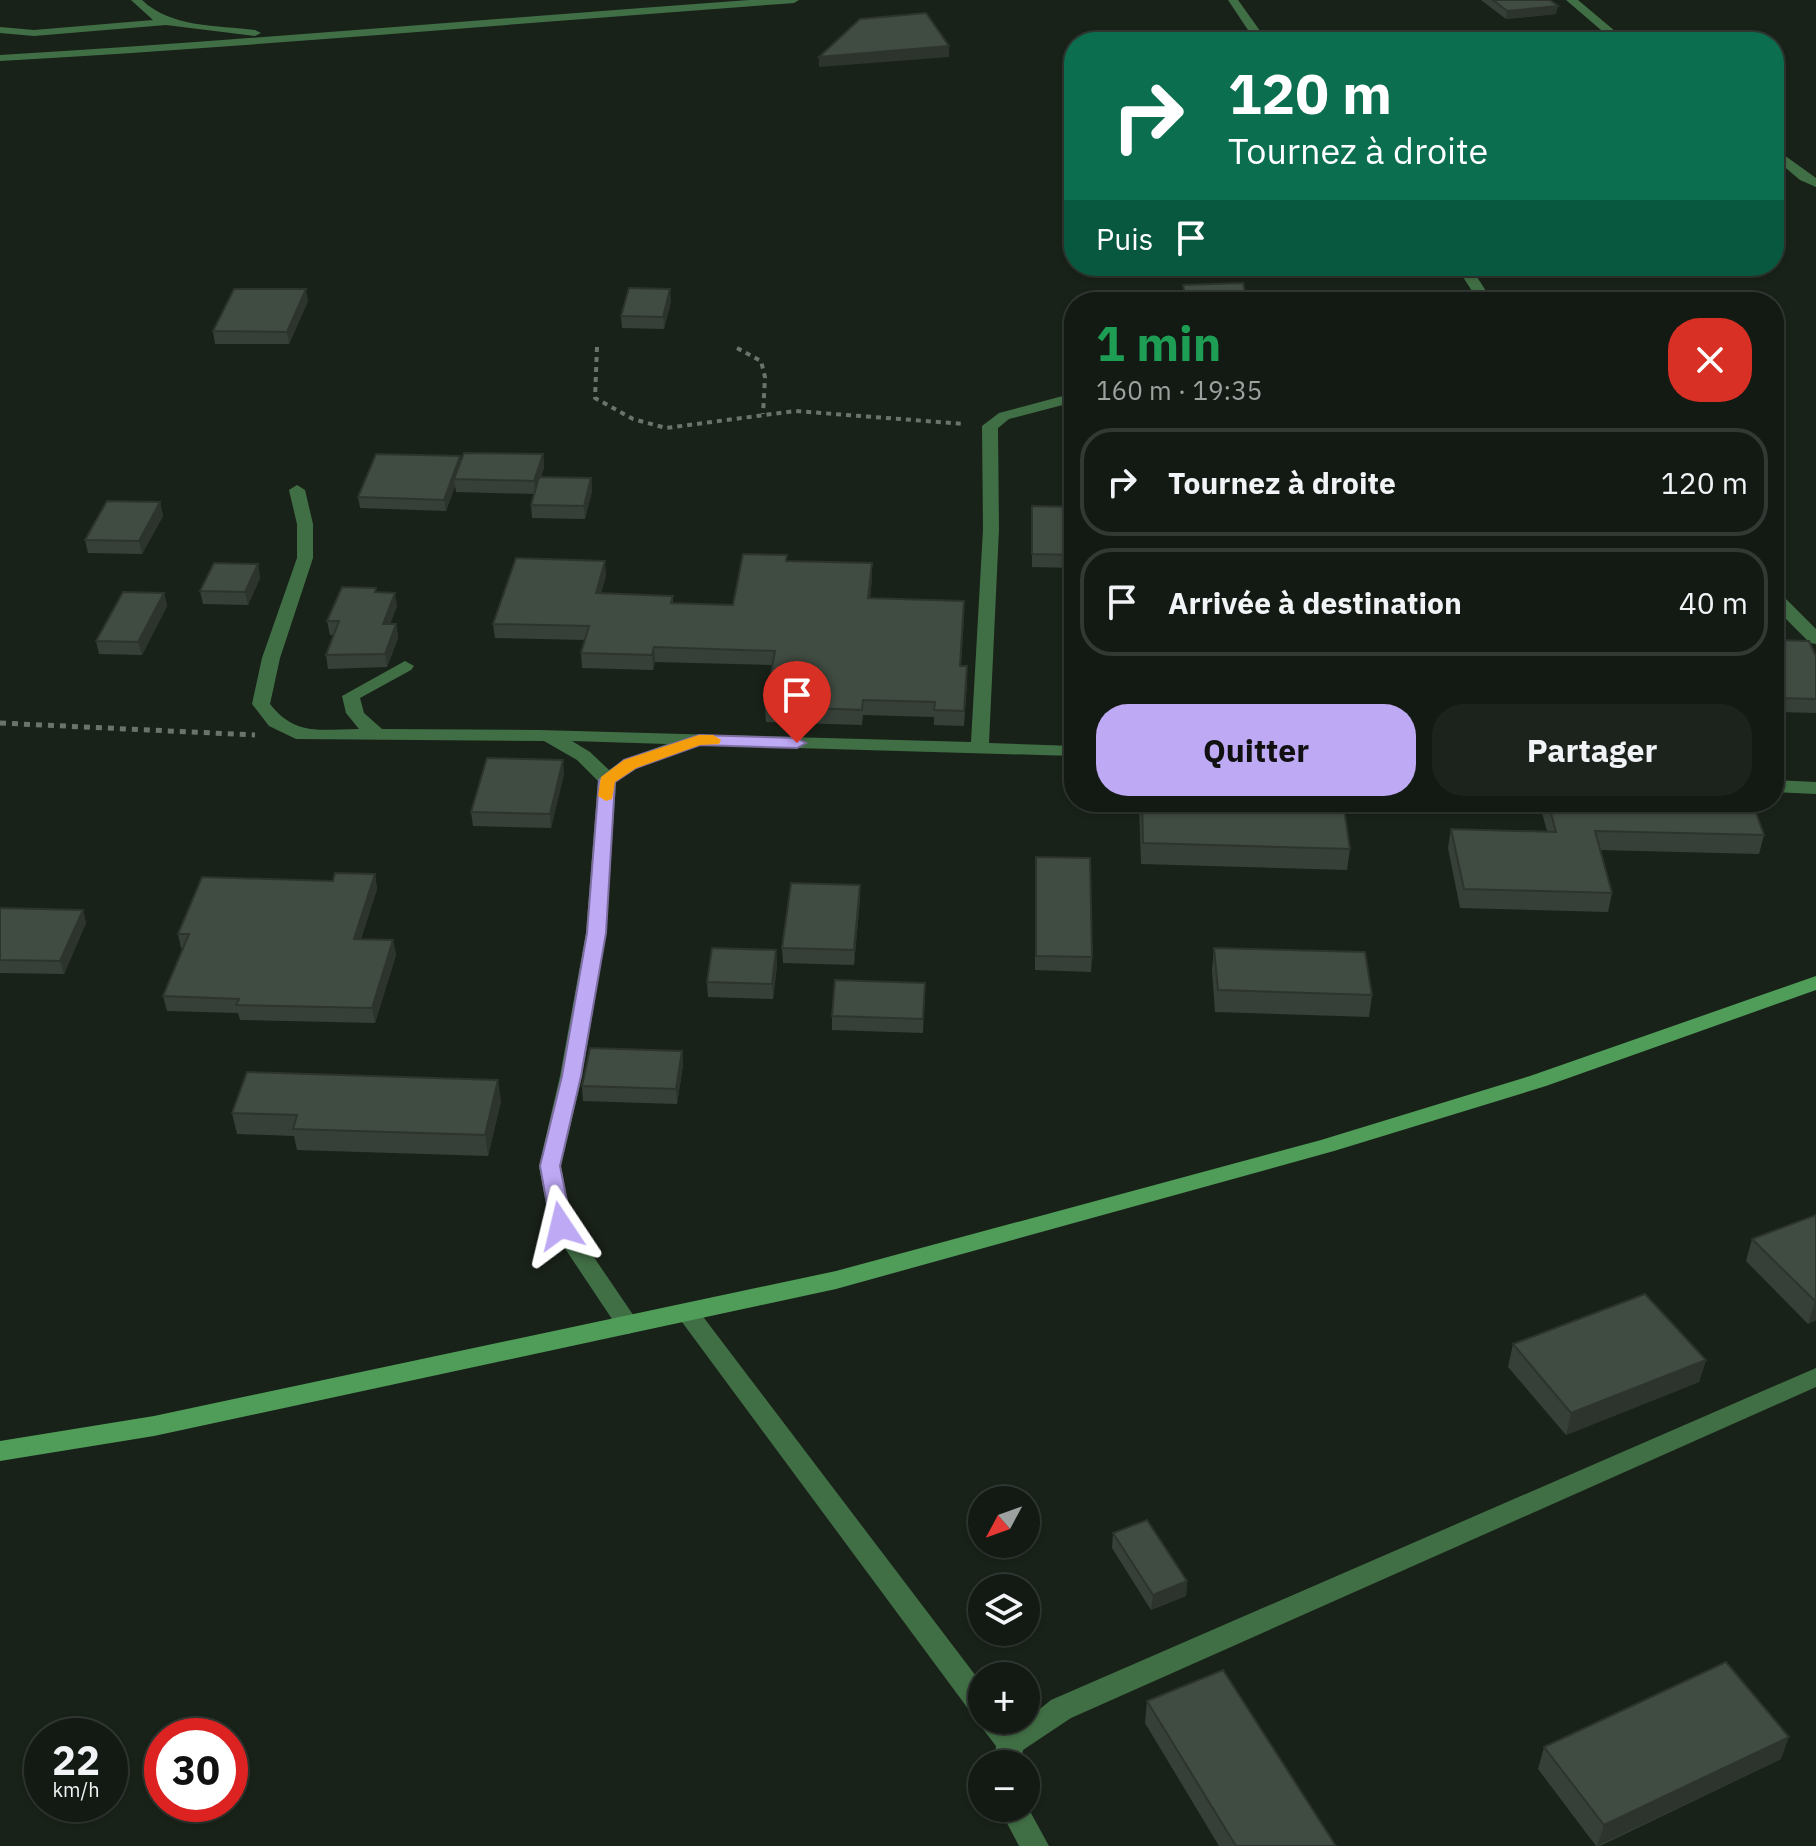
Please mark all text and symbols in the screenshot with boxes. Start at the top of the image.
text: 120 m [1228,57,1392,129]
icon: right [1096,64,1200,168]
text: Tournez à droite [1228,127,1488,174]
icon: arrive [1169,216,1213,260]
text: Puis [1096,219,1153,258]
text: 1 min [1096,312,1221,374]
button: close [1668,318,1752,402]
text: 160 m · 19:35 [1096,373,1262,407]
icon: right [1100,460,1144,504]
text: Tournez à droite [1168,463,1396,502]
text: 120 m [1661,463,1748,502]
icon: arrive [1100,580,1144,624]
text: Arrivée à destination [1168,583,1462,622]
text: 40 m [1679,583,1748,622]
pin [763,661,831,743]
icon: arrive [775,673,819,717]
button: Quitter [1096,704,1416,796]
button: Partager [1432,704,1752,796]
position arrow [519,1184,603,1268]
north arrow [968,1486,1040,1558]
map controls [968,1486,1040,1822]
button: layers [968,1574,1040,1646]
button: + [968,1662,1040,1734]
speed limit sign: 30 [144,1718,248,1822]
text: 22 [52,1734,100,1786]
button: − [968,1750,1040,1822]
text: km/h [52,1776,100,1803]

